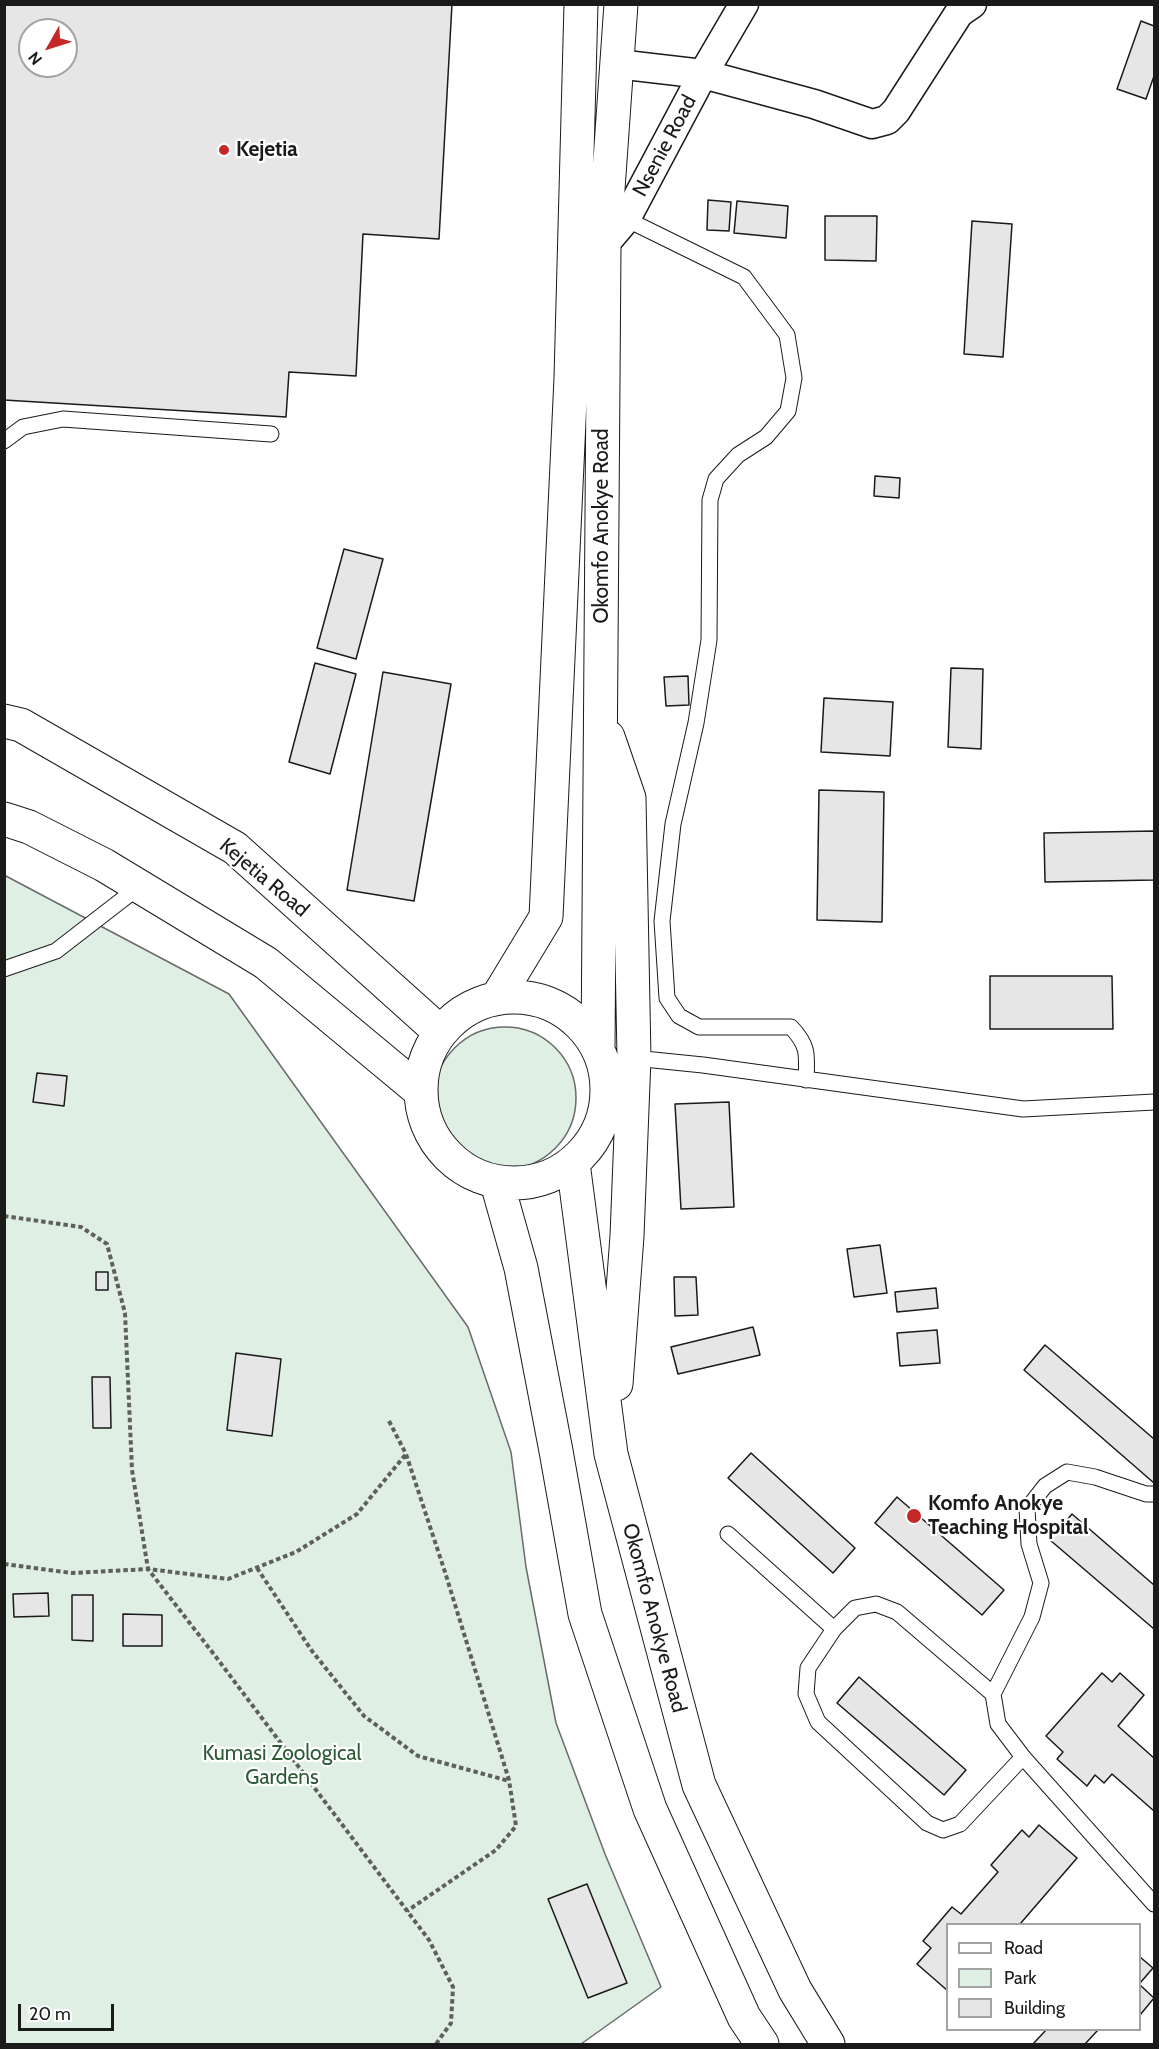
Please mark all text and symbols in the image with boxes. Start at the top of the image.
north arrow [18,18,78,78]
text: N [24,48,46,69]
street label: Nsenie Road [628,91,702,201]
place label: Kejetia [236,137,298,163]
marker: Kejetia [217,143,231,157]
street label: Okomfo Anokye Road [589,429,615,623]
street label: Kejetia Road [214,833,314,923]
place label: Komfo Anokye Teaching Hospital [928,1491,1089,1541]
marker: Komfo Anokye Teaching Hospital [905,1507,923,1525]
street label: Okomfo Anokye Road [617,1521,691,1715]
park label: Kumasi Zoological Gardens [202,1741,362,1791]
legend [946,1923,1141,2031]
text: Road [1004,1937,1043,1959]
text: Park [1004,1967,1036,1989]
scale bar [21,1992,117,2030]
text: Building [1004,1997,1065,2019]
text: 20 m [29,2003,71,2025]

